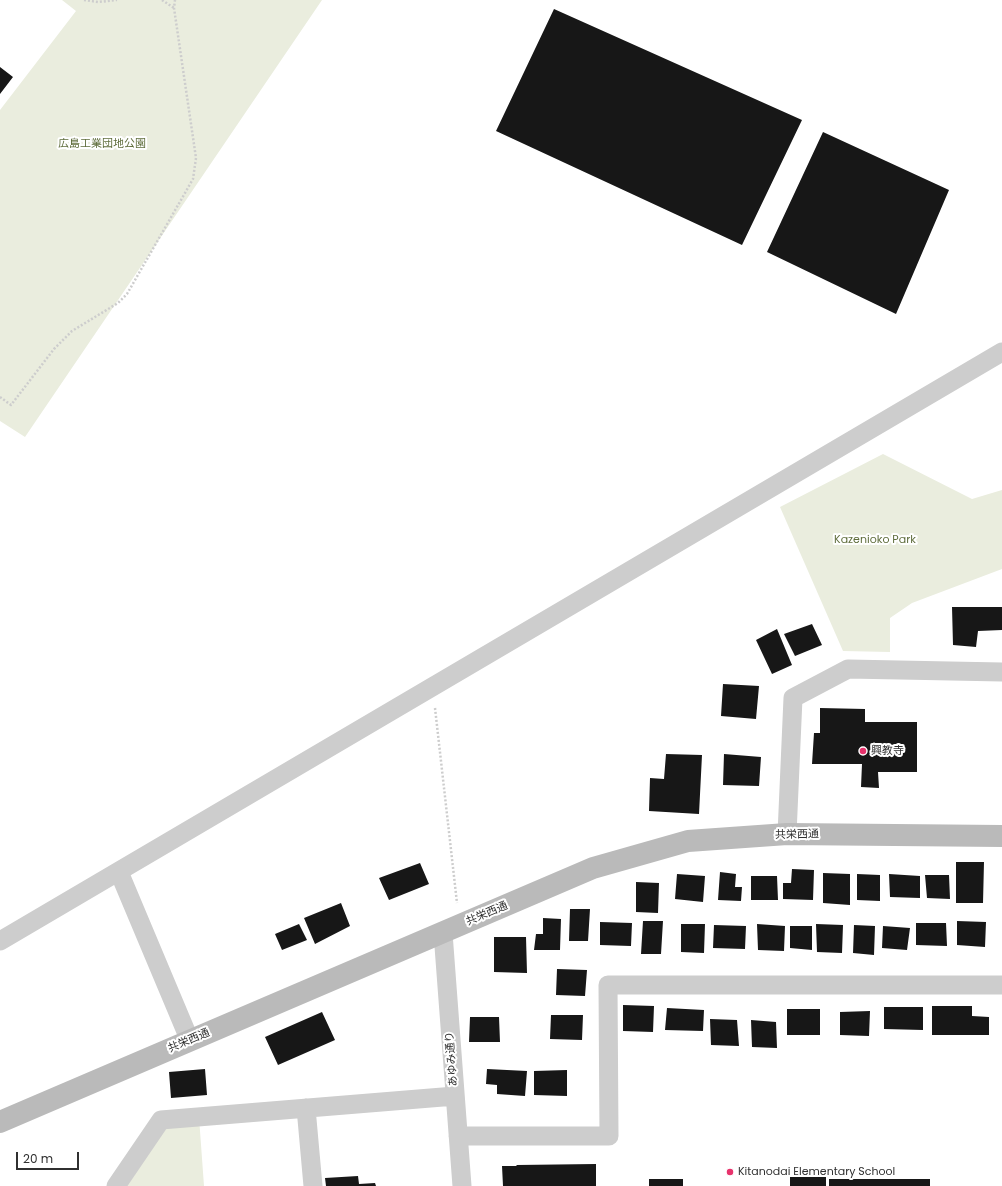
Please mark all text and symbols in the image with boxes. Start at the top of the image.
park label: 広島工業団地公園 [58,137,146,151]
park label: Kazenioko Park [834,533,916,547]
place label: 興教寺 [871,744,904,758]
marker: 興教寺 [858,746,868,756]
street label: 共栄西通 [775,828,819,842]
street label: 共栄西通 [464,899,510,929]
street label: 共栄西通 [166,1026,212,1056]
street label: あゆみ通り [443,1031,461,1087]
scale bar [18,1144,81,1170]
text: 20 m [23,1150,53,1167]
place label: Kitanodai Elementary School [738,1165,895,1179]
marker: Kitanodai Elementary School [725,1167,735,1177]

